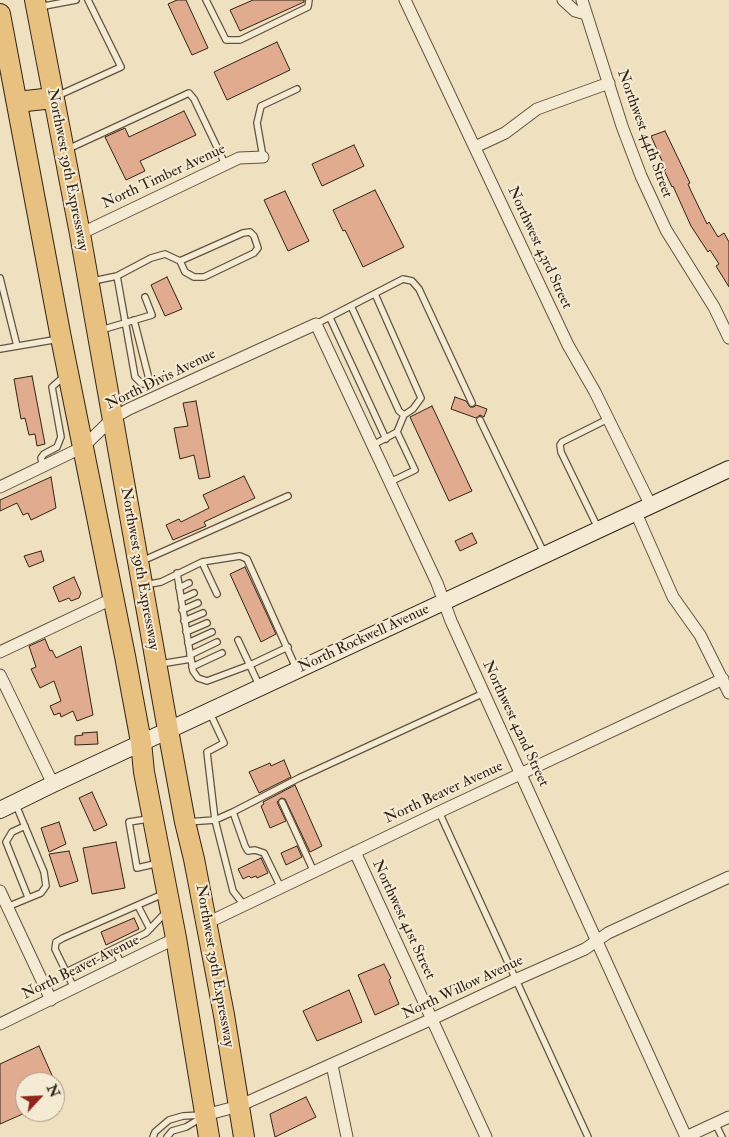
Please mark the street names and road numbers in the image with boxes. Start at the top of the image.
street label: Northwest 44th Street [612,67,676,201]
street label: Northwest 39th Expressway [42,87,92,253]
street label: North Timber Avenue [99,141,229,213]
street label: Northwest 43rd Street [503,184,575,312]
street label: North Divis Avenue [103,346,219,414]
street label: Northwest 39th Expressway [116,486,162,652]
street label: North Rockwell Avenue [296,601,432,677]
street label: Northwest 42nd Street [478,658,552,790]
street label: North Beaver Avenue [382,758,506,828]
street label: Northwest 41st Street [367,857,439,983]
street label: Northwest 39th Expressway [191,883,237,1049]
street label: North Beaver Avenue [19,932,143,1004]
street label: North Willow Avenue [400,952,526,1024]

